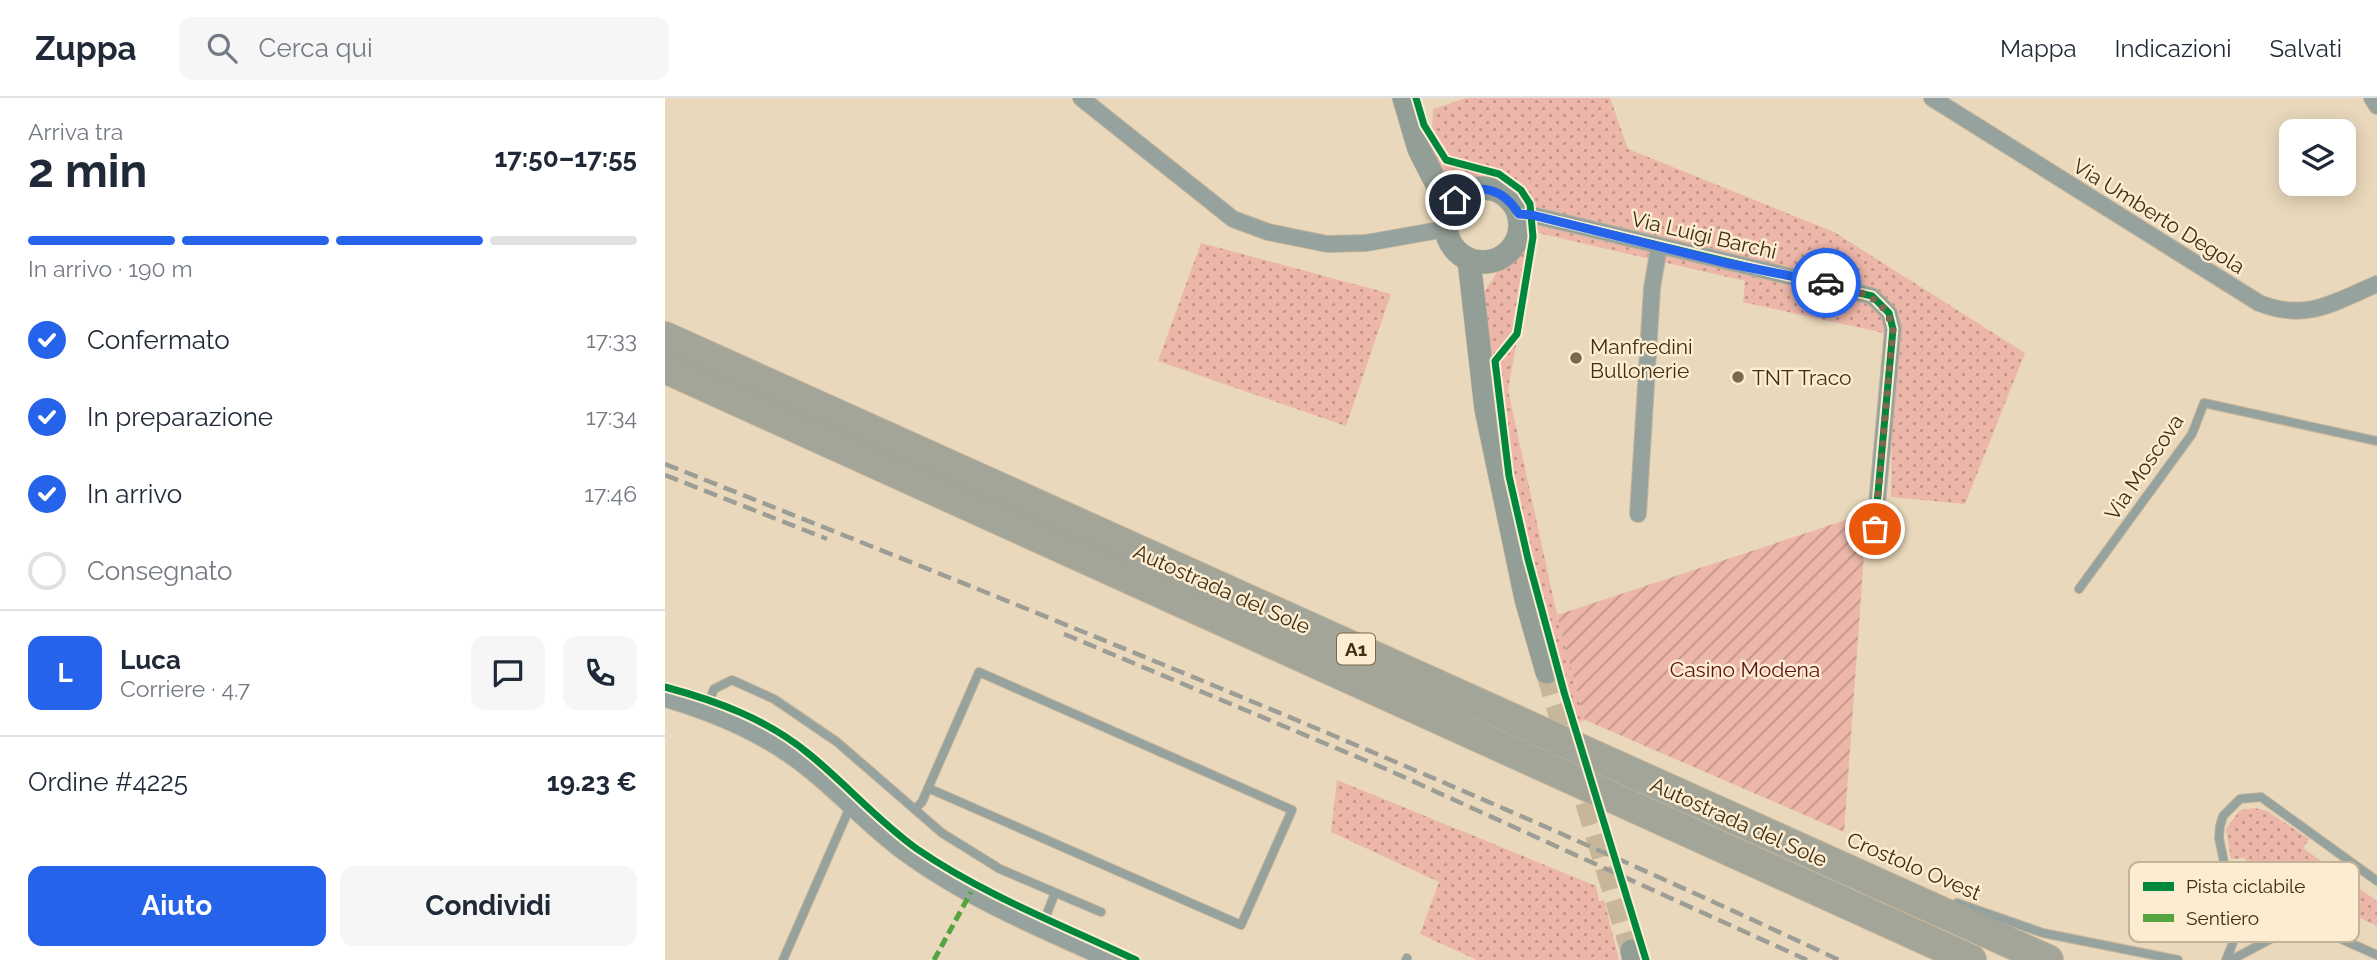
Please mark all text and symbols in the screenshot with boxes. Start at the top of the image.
search box [179,17,669,80]
text: Zuppa [35,29,137,68]
icon: search [203,29,241,67]
text: Cerca qui [259,33,373,63]
text: Mappa [2000,34,2077,63]
text: Indicazioni [2115,34,2232,63]
text: Salvati [2270,34,2342,63]
text: Arriva tra [28,118,123,145]
map controls [2279,119,2356,196]
button: layers [2279,119,2356,196]
text: 17:50–17:55 [494,143,637,173]
text: 2 min [28,144,147,198]
street label: Via Umberto Degola [2068,153,2250,279]
pin [1425,170,1485,230]
icon: home [1436,181,1474,219]
street label: Via Luigi Barchi [1629,206,1779,264]
courier [1791,248,1861,318]
text: In arrivo · 190 m [28,255,193,282]
icon: car [1807,264,1845,302]
icon: check [28,321,66,359]
text: Confermato [87,325,230,355]
text: 17:33 [586,326,637,353]
place label: Manfredini Bullonerie [1590,334,1693,383]
marker: Manfredini Bullonerie [1568,350,1584,366]
place label: TNT Traco [1752,365,1852,390]
marker: TNT Traco [1730,369,1746,385]
icon: check [28,398,66,436]
text: In preparazione [87,402,273,432]
text: 17:34 [586,403,637,430]
street label: Via Moscova [2099,409,2189,525]
icon: check [28,475,66,513]
text: In arrivo [87,479,182,509]
text: 17:46 [584,480,637,507]
pin [1845,499,1905,559]
icon: bag [1856,510,1894,548]
street label: Autostrada del Sole [1130,539,1314,639]
text: Consegnato [87,556,233,586]
road number: A1 [1337,634,1375,664]
button: chat [471,636,545,710]
button: phone [563,636,637,710]
text: Luca [120,645,181,675]
park label: Casino Modena [1670,657,1820,682]
text: L [57,658,73,688]
text: Corriere · 4.7 [120,675,250,702]
text: Ordine #4225 [28,767,188,797]
text: 19.23 € [547,767,637,797]
street label: Autostrada del Sole [1647,772,1831,872]
street label: Crostolo Ovest [1843,827,1985,905]
legend [2129,862,2359,942]
button: Aiuto [28,866,326,946]
button: Condividi [340,866,637,946]
text: Pista ciclabile [2186,875,2305,897]
text: Sentiero [2186,907,2259,929]

